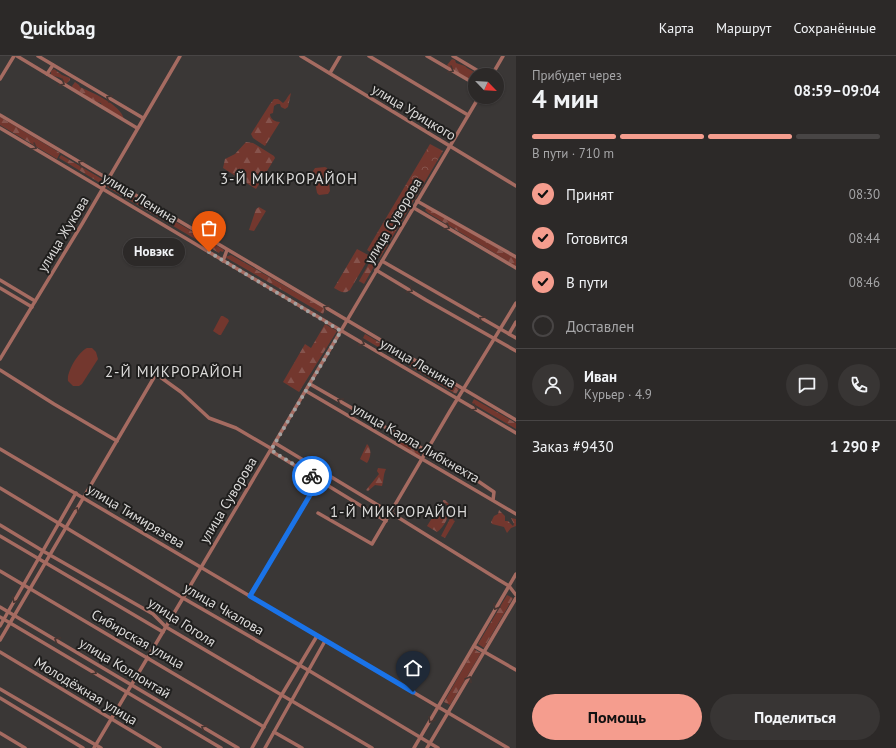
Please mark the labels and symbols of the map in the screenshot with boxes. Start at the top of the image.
one-way arrow [447,65,454,72]
north arrow [468,68,504,104]
one-way arrow [58,79,65,86]
street label: улица Урицкого [368,80,460,144]
one-way arrow [106,96,113,103]
one-way arrow [30,143,37,150]
one-way arrow [78,161,85,168]
street label: улица Ленина [99,168,181,228]
district label: 3-Й МИКРОРАЙОН [220,169,358,188]
street label: улица Суворова [360,175,426,267]
street label: улица Жукова [33,193,93,275]
pin [192,211,226,252]
one-way arrow [443,223,450,230]
callout: Новэкс [123,238,185,266]
one-way arrow [406,286,413,293]
one-way arrow [323,305,330,312]
one-way arrow [479,316,486,323]
street label: улица Ленина [377,334,459,392]
one-way arrow [358,338,365,345]
district label: 2-Й МИКРОРАЙОН [105,362,243,381]
one-way arrow [337,398,344,405]
street label: улица Карла Либкнехта [349,399,483,487]
one-way arrow [470,404,477,411]
street label: улица Суворова [195,454,261,546]
courier [292,456,332,496]
street label: улица Тимирязева [84,480,188,552]
district label: 1-Й МИКРОРАЙОН [330,502,468,521]
one-way arrow [72,507,79,514]
street label: улица Чкалова [181,579,267,639]
street label: улица Гоголя [145,593,219,651]
one-way arrow [12,596,20,603]
one-way arrow [494,603,501,610]
street label: Сибирская улица [88,605,188,673]
street label: улица Коллонтай [76,634,174,702]
one-way arrow [54,638,61,645]
pin [396,651,430,692]
street label: Молодёжная улица [31,653,141,729]
one-way arrow [90,668,97,675]
one-way arrow [464,676,471,683]
one-way arrow [428,715,435,723]
one-way arrow [201,726,208,733]

